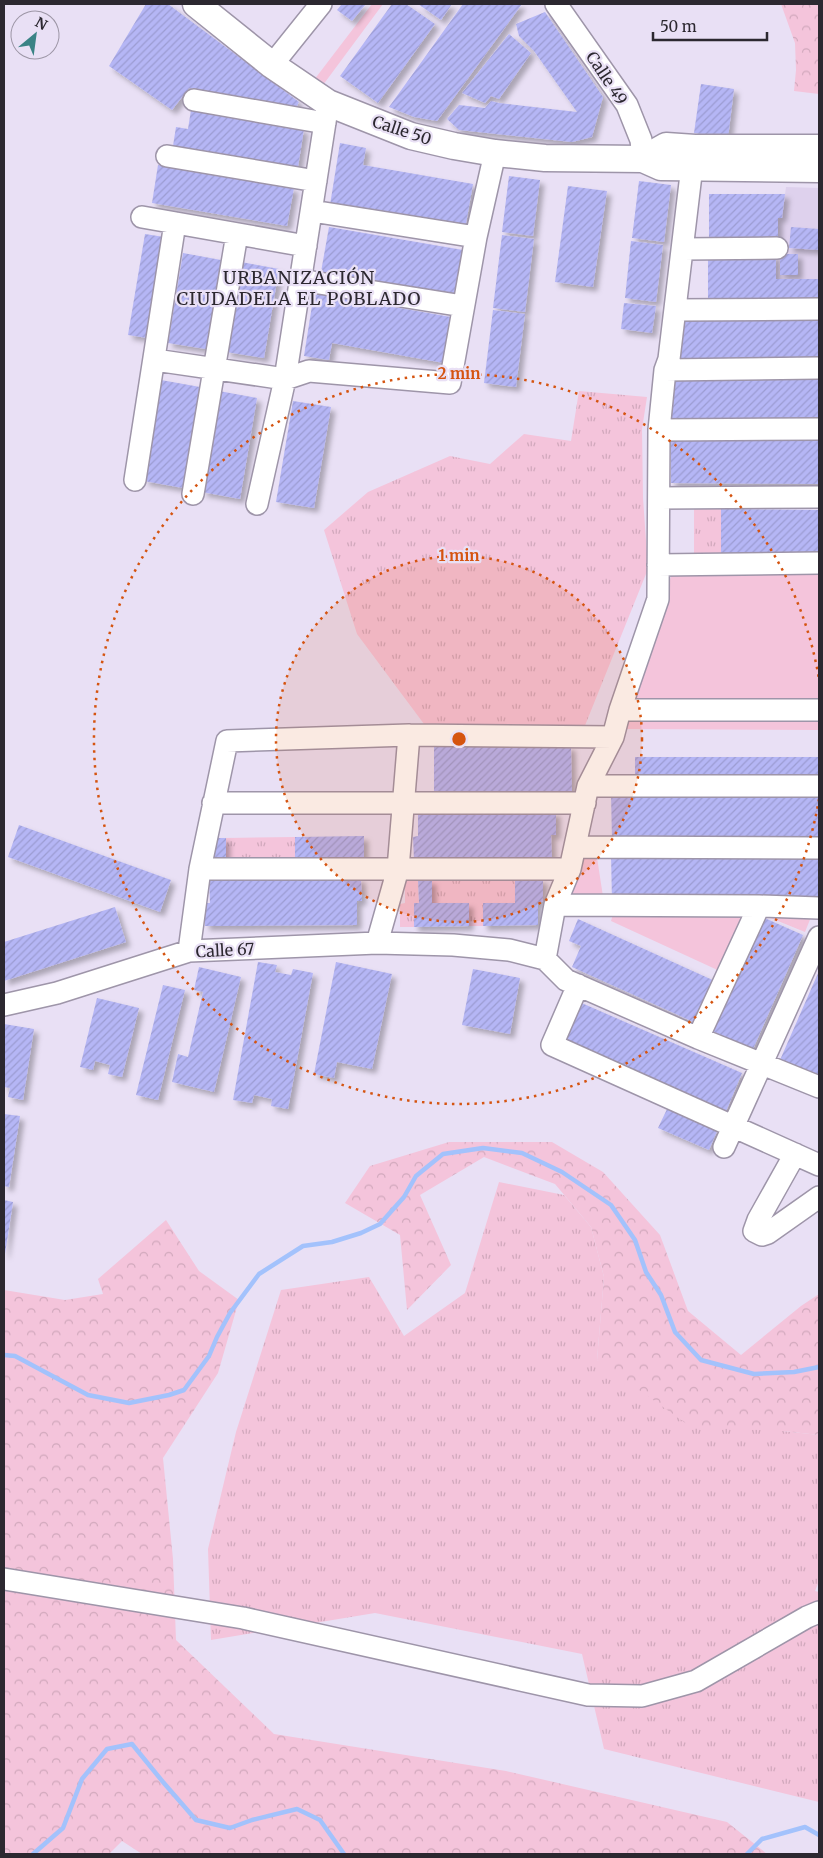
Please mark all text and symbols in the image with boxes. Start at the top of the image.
north arrow [10,10,60,60]
scale bar [653,10,767,42]
text: N [32,13,51,34]
text: 50 m [660,17,697,36]
street label: Calle 49 [582,48,632,108]
street label: Calle 50 [370,111,434,149]
district label: URBANIZACIÓN CIUDADELA EL POBLADO [176,266,422,310]
text: 2 min [438,364,480,383]
text: 1 min [439,546,479,565]
centre of rings [450,730,468,748]
street label: Calle 67 [195,938,255,962]

